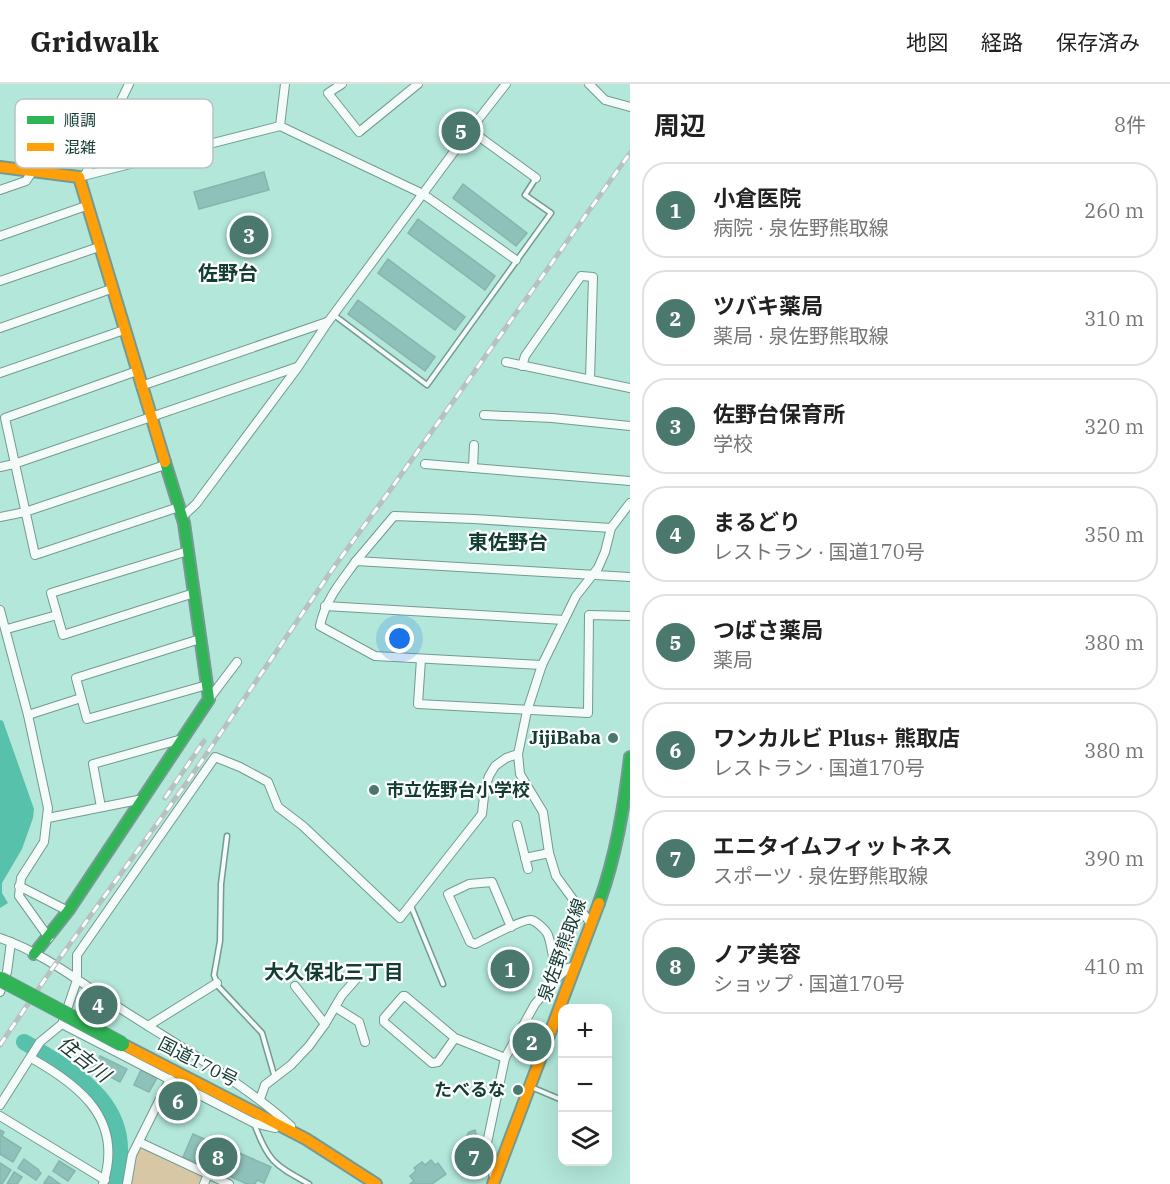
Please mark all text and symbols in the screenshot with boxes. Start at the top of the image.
text: Gridwalk [30,23,159,60]
text: 地図 [906,28,948,56]
text: 経路 [981,28,1023,56]
text: 保存済み [1056,28,1140,56]
legend [15,99,213,168]
pin: 5 [442,108,480,154]
text: 周辺 [654,108,706,142]
text: 順調 [64,110,96,130]
text: 8件 [1114,111,1146,138]
text: 混雑 [64,137,96,157]
text: 小倉医院 [713,183,801,212]
text: 1 [670,197,682,224]
text: 260 m [1084,197,1144,224]
pin: 3 [230,212,268,258]
text: 病院 · 泉佐野熊取線 [713,214,889,241]
district label: 佐野台 [198,259,258,286]
text: ツバキ薬局 [713,291,823,320]
text: 2 [670,305,682,332]
text: 310 m [1084,305,1144,332]
text: 薬局 · 泉佐野熊取線 [713,322,889,349]
text: 佐野台保育所 [713,399,845,428]
text: 3 [670,413,682,440]
text: 320 m [1084,413,1144,440]
text: 学校 [713,430,753,457]
text: まるどり [713,507,801,536]
text: 4 [670,521,682,548]
text: 350 m [1084,521,1144,548]
district label: 東佐野台 [468,528,548,555]
text: レストラン · 国道170号 [713,538,925,565]
text: つばさ薬局 [713,615,823,644]
your location [385,624,414,653]
text: 5 [670,629,682,656]
text: 380 m [1084,629,1144,656]
text: 薬局 [713,646,753,673]
text: ワンカルビ Plus+ 熊取店 [713,723,960,752]
place label: JijiBaba [529,726,601,749]
marker: JijiBaba [606,731,620,745]
text: 6 [670,737,682,764]
text: 380 m [1084,737,1144,764]
text: レストラン · 国道170号 [713,754,925,781]
place label: 市立佐野台小学校 [386,778,530,801]
marker: 市立佐野台小学校 [367,783,381,797]
text: エニタイムフィットネス [713,831,953,860]
text: 7 [670,845,682,872]
text: 390 m [1084,845,1144,872]
text: スポーツ · 泉佐野熊取線 [713,862,928,889]
street label: 泉佐野熊取線 [532,895,591,1005]
text: ノア美容 [713,939,801,968]
pin: 1 [490,946,530,992]
text: 8 [670,953,682,980]
text: 410 m [1084,953,1144,980]
district label: 大久保北三丁目 [264,958,404,985]
text: ショップ · 国道170号 [713,970,905,997]
pin: 4 [78,982,118,1028]
map controls [558,1004,612,1166]
button: + [558,1004,612,1058]
pin: 2 [512,1020,552,1064]
water label: 住吉川 [52,1029,118,1089]
street label: 国道170号 [155,1032,242,1091]
button: − [558,1058,612,1112]
pin: 6 [158,1078,198,1124]
place label: たべるな [434,1078,506,1101]
marker: たべるな [511,1083,525,1097]
button: layers [558,1112,612,1166]
pin: 8 [198,1134,238,1180]
pin: 7 [454,1134,494,1180]

